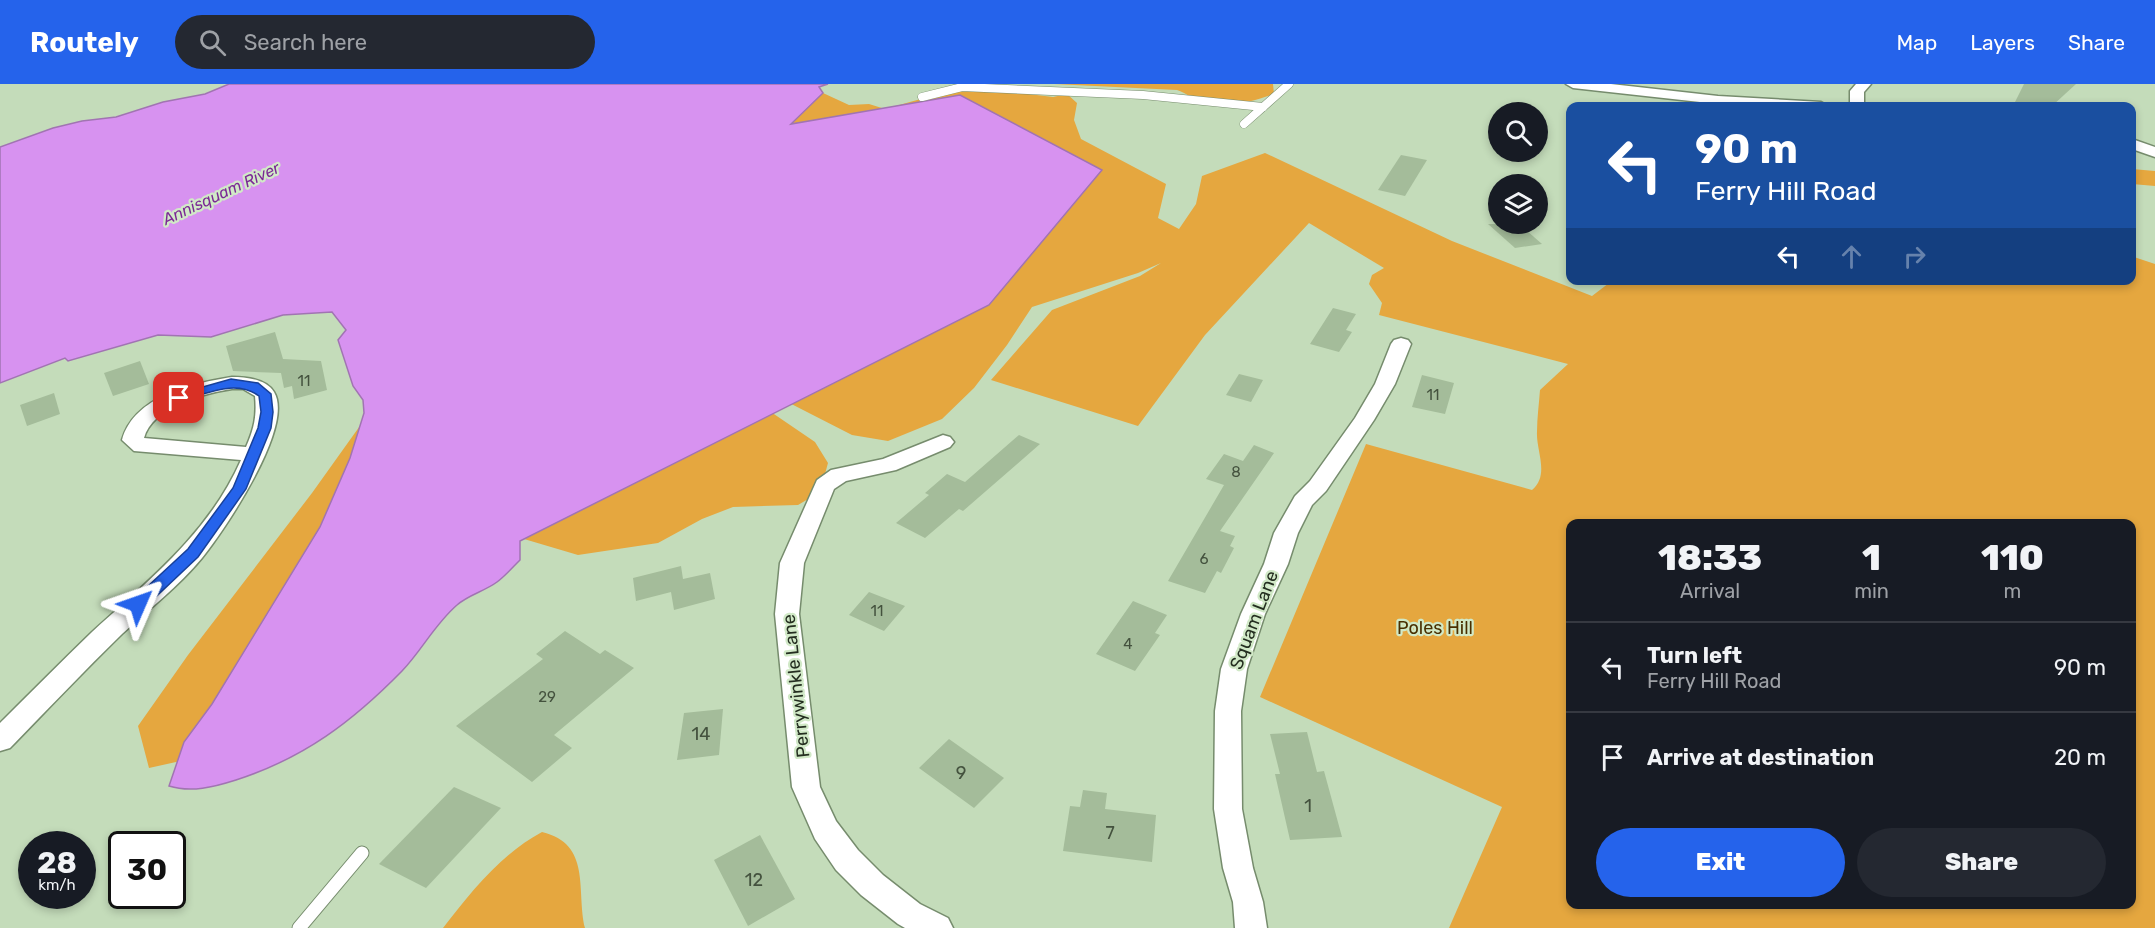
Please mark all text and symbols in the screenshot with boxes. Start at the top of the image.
search box [175,15,595,69]
text: Routely [30,26,139,59]
icon: search [196,26,229,59]
text: Search here [244,29,367,56]
text: Map [1896,30,1937,55]
text: Layers [1970,30,2035,55]
text: Share [2068,30,2125,55]
map controls [1488,102,1548,234]
button: search [1488,102,1548,162]
text: 90 m [1695,124,1798,174]
icon: left [1596,126,1674,204]
water label: Annisquam River [159,158,284,229]
button: layers [1488,174,1548,234]
text: Ferry Hill Road [1695,175,1876,207]
icon: left [1772,240,1805,273]
icon: ahead [1835,240,1868,273]
icon: right [1898,240,1931,273]
pin [153,372,204,423]
house number: 11 [298,372,310,390]
icon: arrive [162,381,195,414]
house number: 11 [1427,386,1439,404]
house number: 8 [1231,463,1241,481]
text: 18:33 [1658,536,1762,579]
text: 1 [1862,536,1881,579]
text: 110 [1981,536,2044,579]
house number: 6 [1199,550,1209,568]
street label: Squam Lane [1225,567,1283,673]
position arrow [106,572,170,636]
text: Arrival [1680,579,1740,603]
text: min [1854,579,1889,603]
text: m [2004,579,2021,603]
house number: 11 [871,602,883,620]
street label: Perrywinkle Lane [778,613,814,759]
park label: Poles Hill [1397,617,1473,639]
house number: 4 [1123,635,1133,653]
text: Turn left [1647,642,1742,669]
icon: left [1596,651,1629,684]
text: 90 m [2054,654,2106,681]
text: Ferry Hill Road [1647,669,1781,693]
house number: 29 [538,688,556,706]
house number: 14 [692,723,710,745]
icon: arrive [1596,741,1629,774]
text: Arrive at destination [1647,744,1874,771]
text: 20 m [2054,744,2106,771]
house number: 9 [956,762,966,784]
house number: 1 [1304,795,1312,817]
house number: 7 [1105,822,1115,844]
button: Exit [1596,828,1845,897]
button: Share [1857,828,2106,897]
speed limit sign: 30 [108,831,186,909]
text: 28 [37,845,77,881]
house number: 12 [745,869,763,891]
text: km/h [38,876,76,894]

